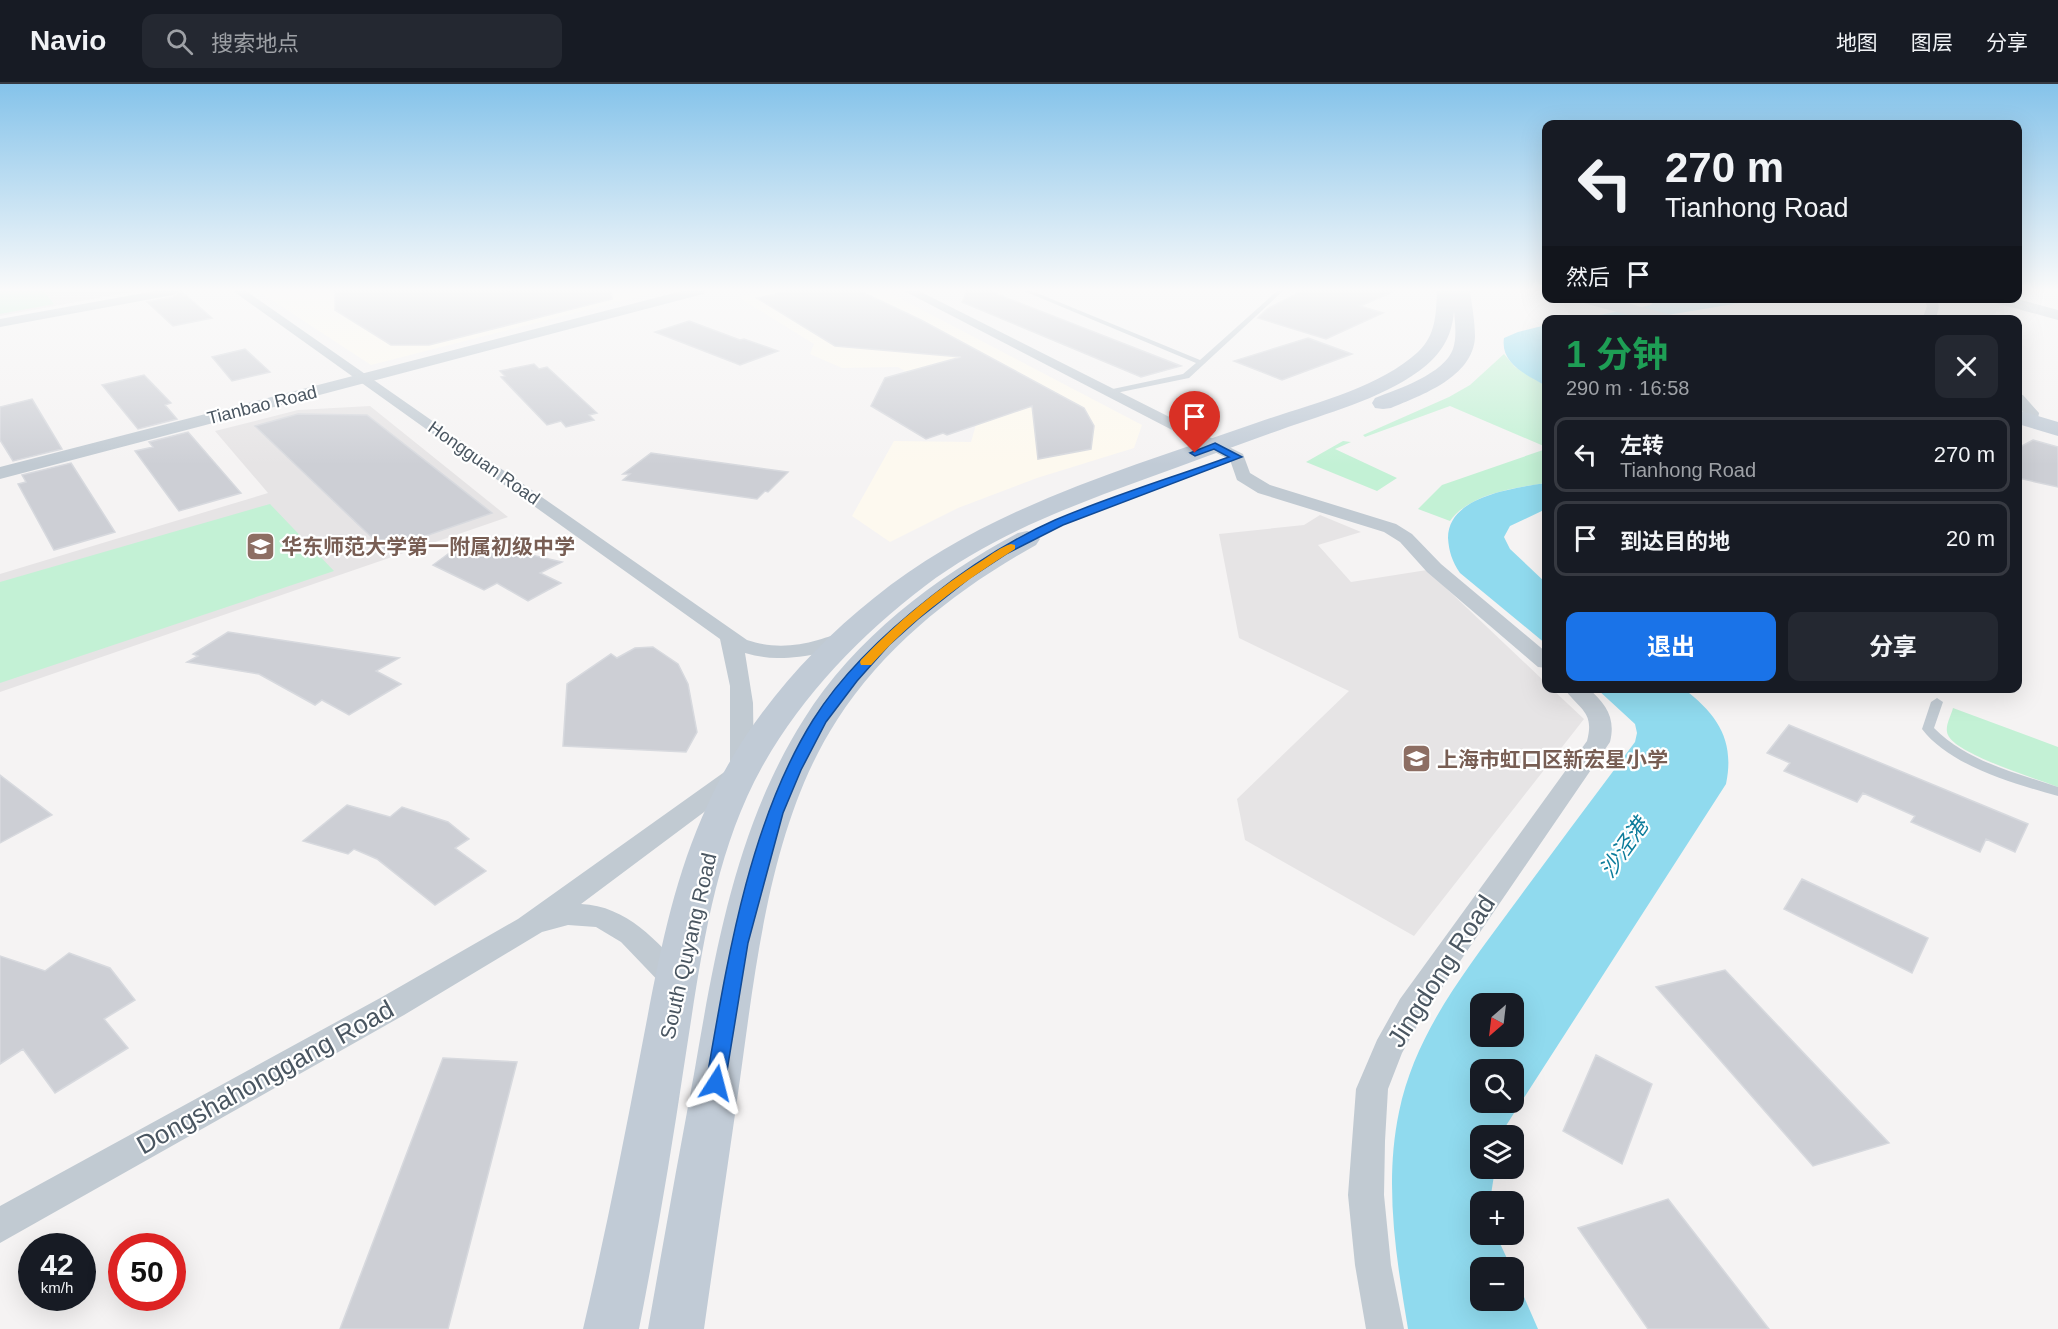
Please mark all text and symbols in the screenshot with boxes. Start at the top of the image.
search box [142,14,562,68]
text: Navio [30,25,106,56]
icon: search [163,25,196,58]
text: 搜索地点 [211,31,299,56]
text: 地图 [1836,31,1878,54]
text: 图层 [1911,31,1953,54]
text: 分享 [1986,31,2028,54]
icon: left [1566,144,1644,222]
text: 270 m [1665,144,1784,191]
text: Tianhong Road [1665,193,1849,223]
icon: arrive [1622,258,1655,291]
text: 然后 [1566,265,1610,290]
text: 1 分钟 [1566,334,1668,375]
button: close [1935,335,1998,398]
text: 290 m · 16:58 [1566,377,1689,399]
street label: Tianbao Road [205,382,319,428]
pin [1169,391,1220,453]
icon: arrive [1178,400,1211,433]
street label: Hongguan Road [425,417,543,509]
text: 左转 [1620,433,1664,458]
icon: left [1569,438,1602,471]
text: 270 m [1934,442,1995,467]
text: Tianhong Road [1620,459,1756,481]
icon: arrive [1569,522,1602,555]
text: 20 m [1946,526,1995,551]
text: 到达目的地 [1620,529,1730,554]
school or university icon: 华东师范大学第一附属初级中学 [244,530,276,562]
place label: 华东师范大学第一附属初级中学 [281,535,575,558]
button: 退出 [1566,612,1776,681]
button: 分享 [1788,612,1998,681]
school or university icon: 上海市虹口区新宏星小学 [1400,743,1432,775]
place label: 上海市虹口区新宏星小学 [1437,748,1668,771]
water label: 沙泾港 [1595,811,1655,882]
street label: South Quyang Road [655,851,721,1041]
street label: Jingdong Road [1381,889,1501,1053]
north arrow [1470,993,1524,1047]
map controls [1470,993,1524,1311]
street label: Dongshahonggang Road [131,994,399,1160]
position arrow [684,1051,748,1115]
button: search [1470,1059,1524,1113]
button: layers [1470,1125,1524,1179]
button: + [1470,1191,1524,1245]
speed limit sign: 50 [108,1233,186,1311]
text: 42 [40,1248,74,1281]
button: − [1470,1257,1524,1311]
text: km/h [41,1279,73,1296]

